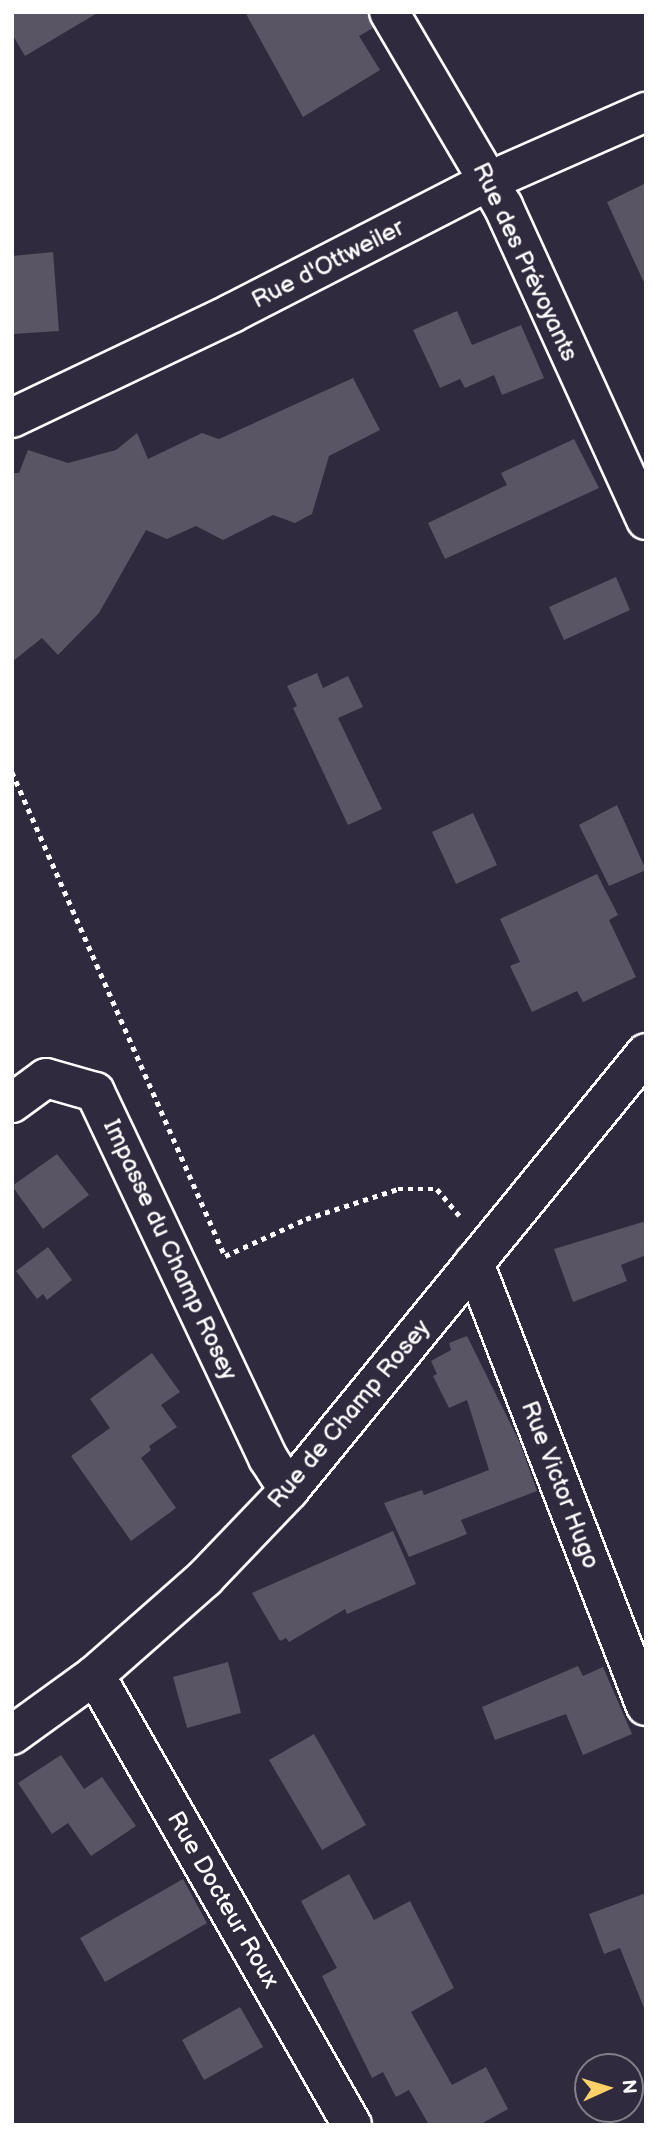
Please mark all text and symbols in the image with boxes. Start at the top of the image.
street label: Rue des Prévoyants [466,158,584,366]
street label: Rue d'Ottweiler [247,213,409,315]
street label: Impasse du Champ Rosey [97,1115,243,1385]
street label: Rue de Champ Rosey [262,1314,436,1514]
street label: Rue Victor Hugo [515,1397,605,1573]
street label: Rue Docteur Roux [161,1807,285,1993]
north arrow [574,2053,644,2123]
text: N [616,2079,640,2095]

